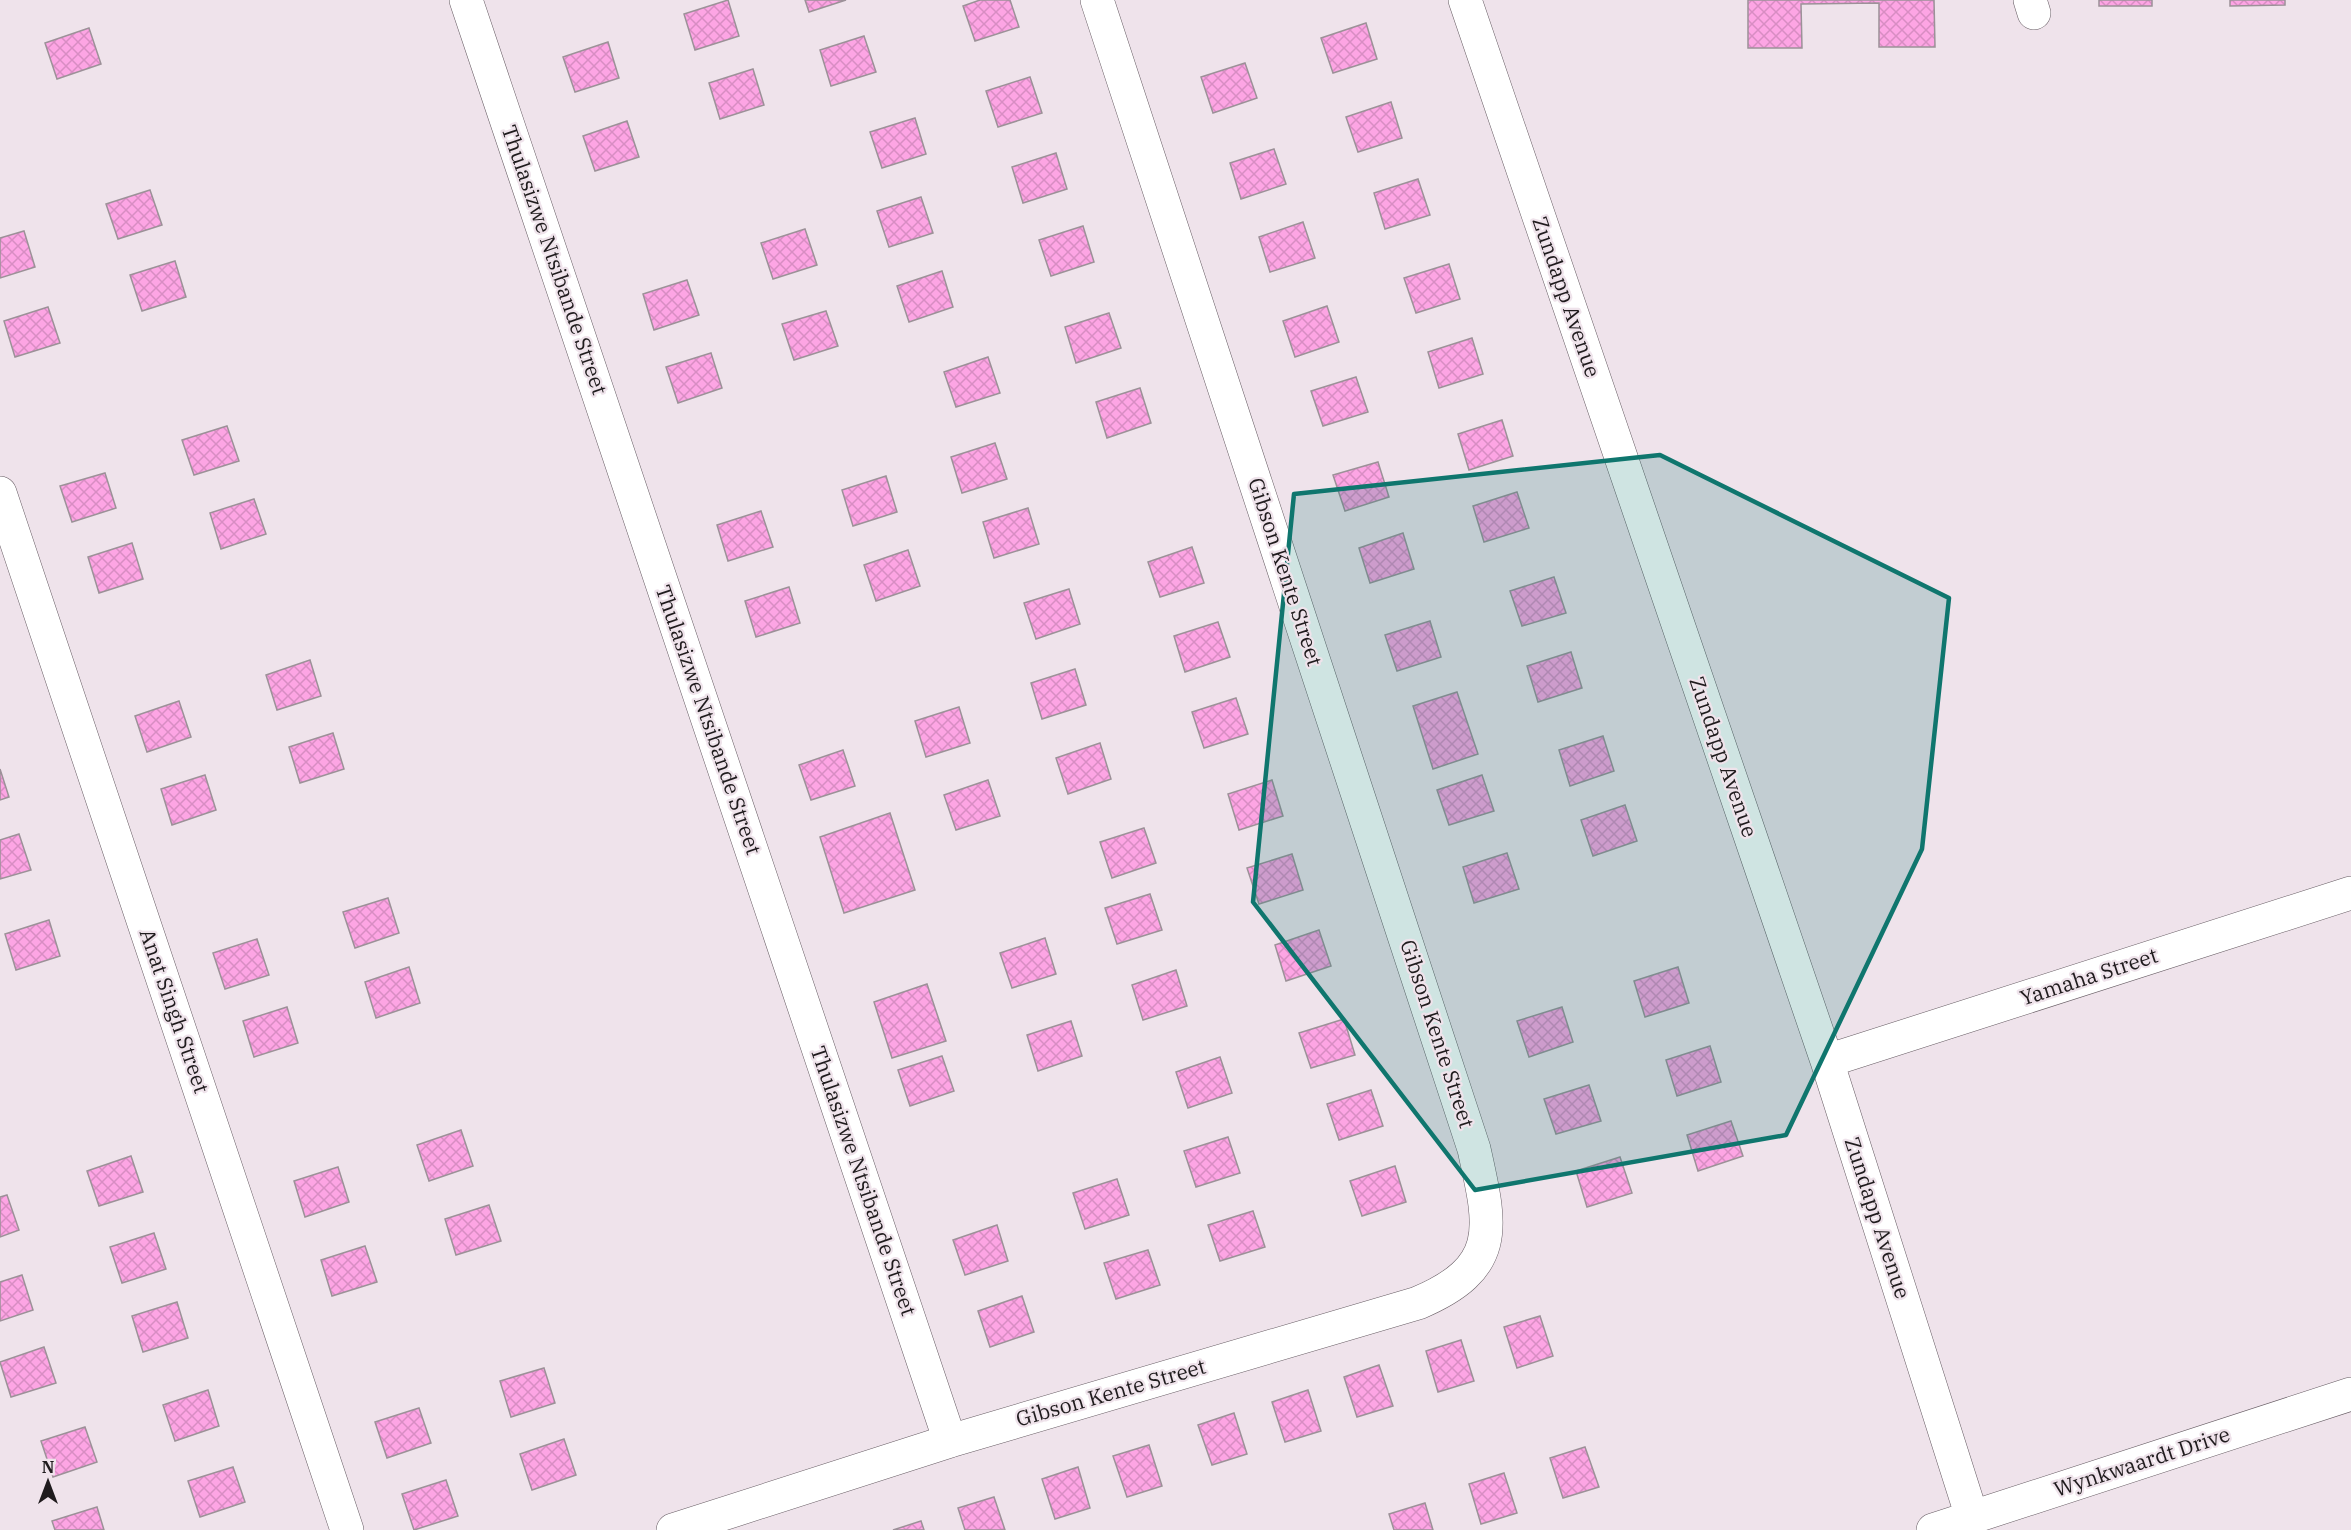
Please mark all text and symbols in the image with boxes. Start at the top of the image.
street label: Thulasizwe Ntsibande Street [496,121,614,398]
street label: Zundapp Avenue [1526,213,1608,381]
street label: Gibson Kente Street [1242,474,1330,669]
street label: Thulasizwe Ntsibande Street [650,581,768,858]
street label: Zundapp Avenue [1683,673,1765,841]
street label: Anat Singh Street [134,925,216,1097]
street label: Gibson Kente Street [1394,936,1482,1131]
street label: Yamaha Street [2016,941,2161,1011]
street label: Thulasizwe Ntsibande Street [805,1042,923,1319]
street label: Zundapp Avenue [1839,1133,1917,1302]
street label: Gibson Kente Street [1013,1352,1209,1433]
street label: Wynkwaardt Drive [2050,1419,2233,1503]
north arrow [18,1452,78,1512]
text: N [42,1457,54,1477]

